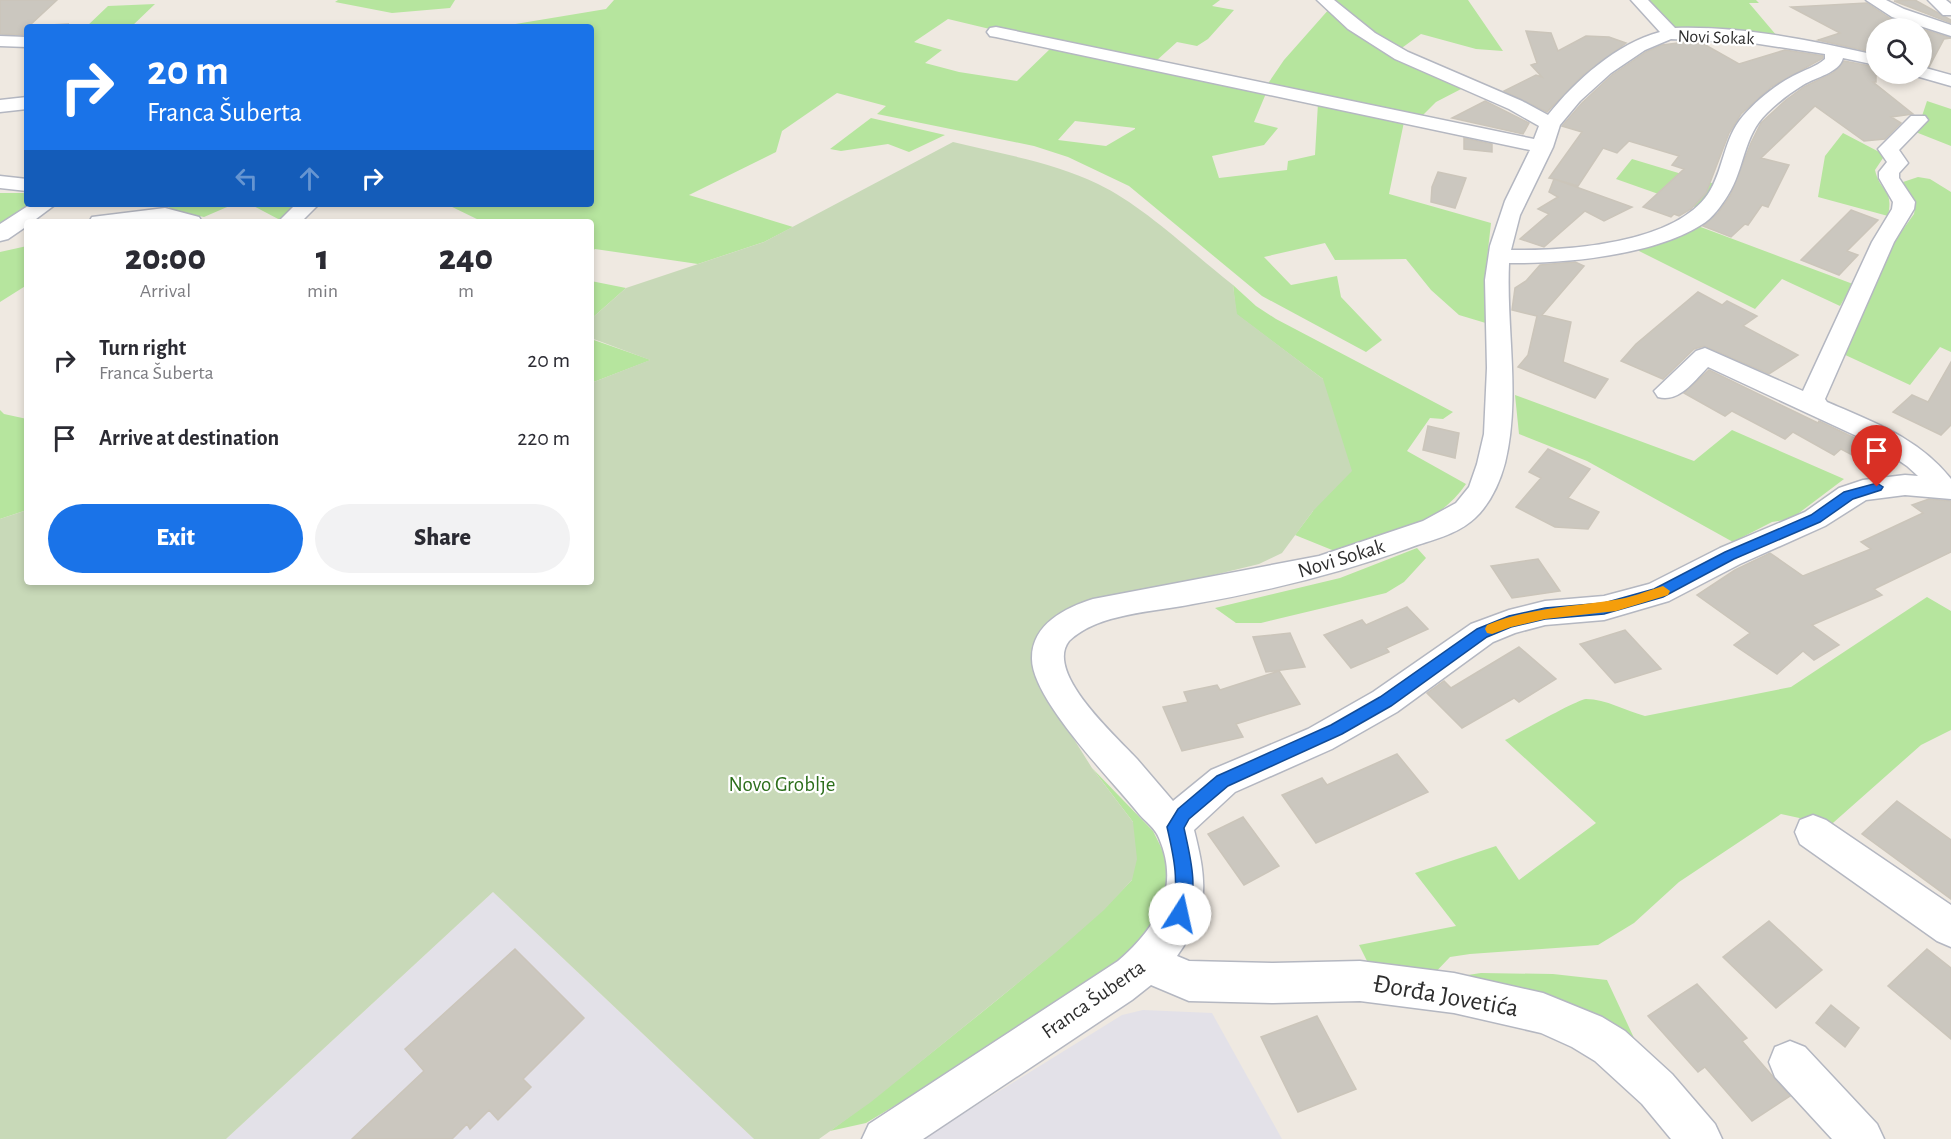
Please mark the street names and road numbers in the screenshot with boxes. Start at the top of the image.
street label: Novi Sokak [1677,28,1755,48]
street label: Novi Sokak [1295,535,1387,582]
street label: Franca Šuberta [1037,954,1149,1043]
street label: Đorđa Jovetića [1371,970,1520,1022]

